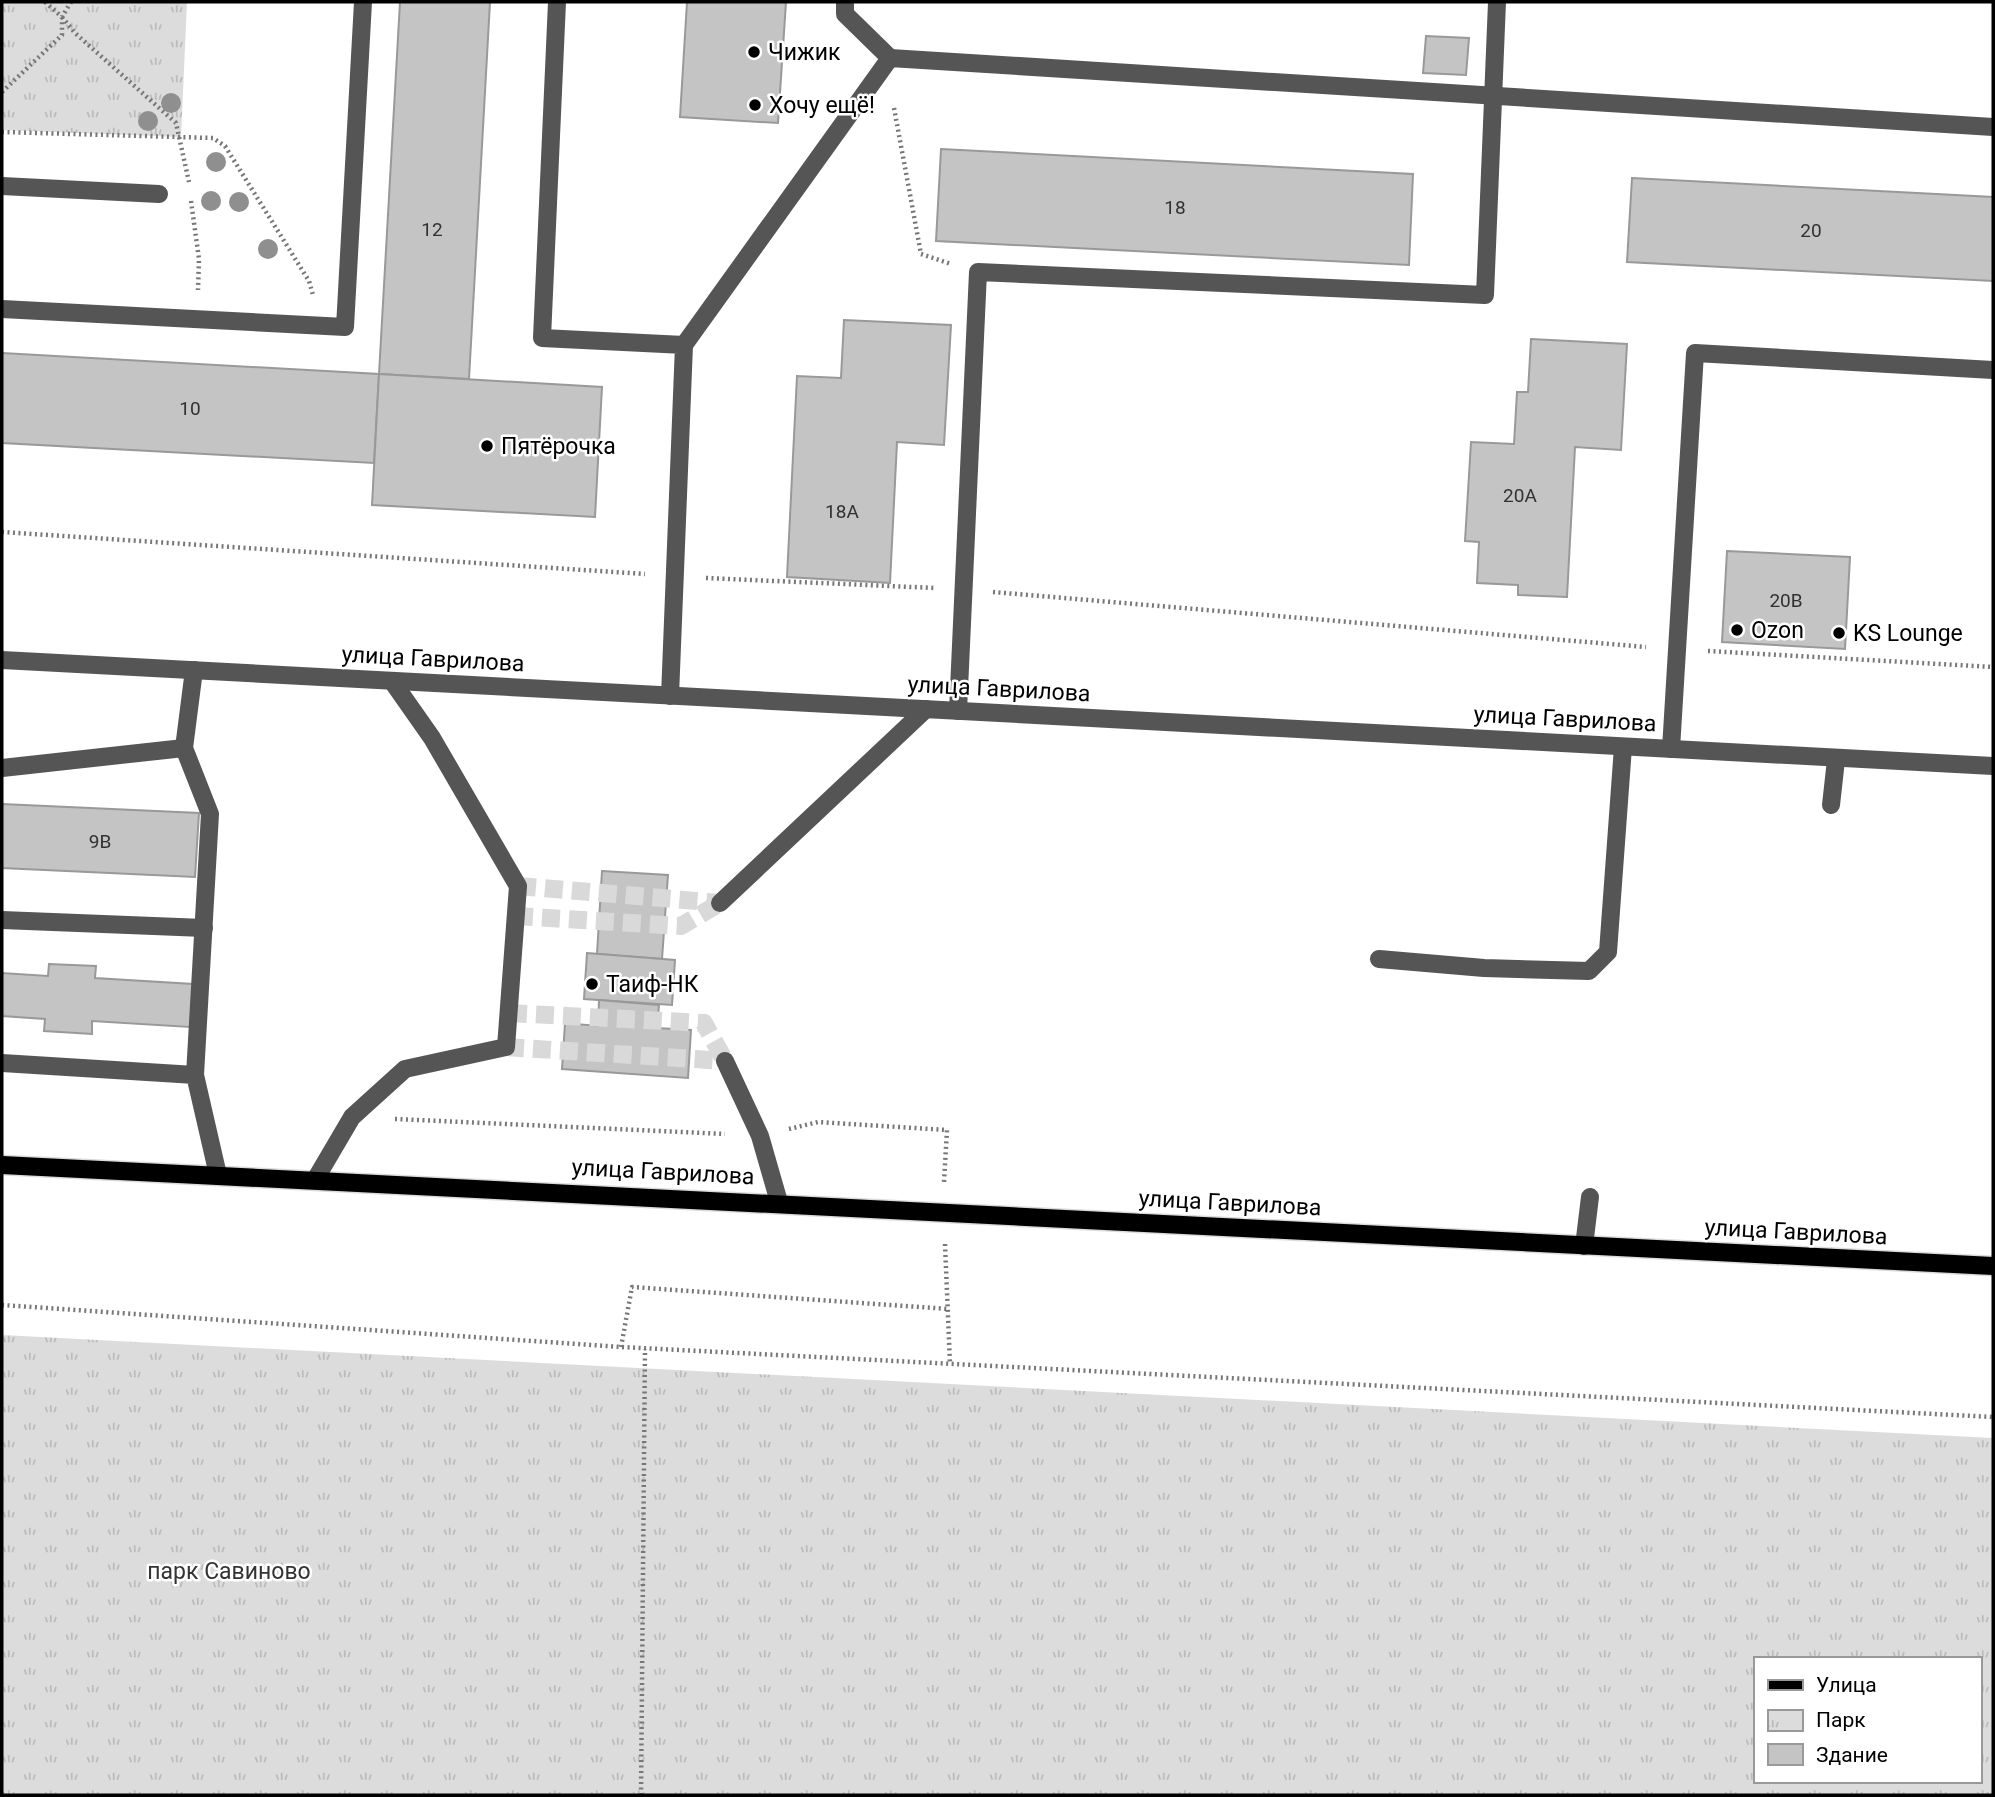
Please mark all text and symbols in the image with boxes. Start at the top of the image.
place label: Чижик [768,39,841,66]
marker: Чижик [746,44,762,60]
place label: Хочу ещё! [769,92,875,119]
marker: Хочу ещё! [747,97,763,113]
house number: 18 [1164,196,1186,219]
house number: 12 [421,218,443,241]
house number: 20 [1800,219,1822,242]
house number: 10 [179,397,201,420]
place label: Пятёрочка [501,433,616,460]
marker: Пятёрочка [479,438,495,454]
house number: 20А [1503,484,1537,507]
house number: 18А [825,500,859,523]
house number: 20В [1769,589,1803,612]
place label: Ozon [1751,617,1804,644]
place label: KS Lounge [1853,620,1963,647]
marker: Ozon [1729,622,1745,638]
marker: KS Lounge [1831,625,1847,641]
street label: улица Гаврилова [341,641,525,677]
street label: улица Гаврилова [907,671,1091,707]
street label: улица Гаврилова [1473,701,1657,737]
house number: 9В [89,830,111,853]
place label: Таиф-НК [606,971,699,998]
marker: Таиф-НК [584,976,600,992]
street label: улица Гаврилова [571,1154,755,1190]
street label: улица Гаврилова [1138,1185,1322,1221]
street label: улица Гаврилова [1704,1214,1888,1250]
park label: парк Савиново [147,1558,311,1585]
legend [1754,1657,1981,1783]
text: Улица [1816,1673,1877,1697]
text: Парк [1816,1708,1866,1732]
text: Здание [1816,1743,1888,1767]

